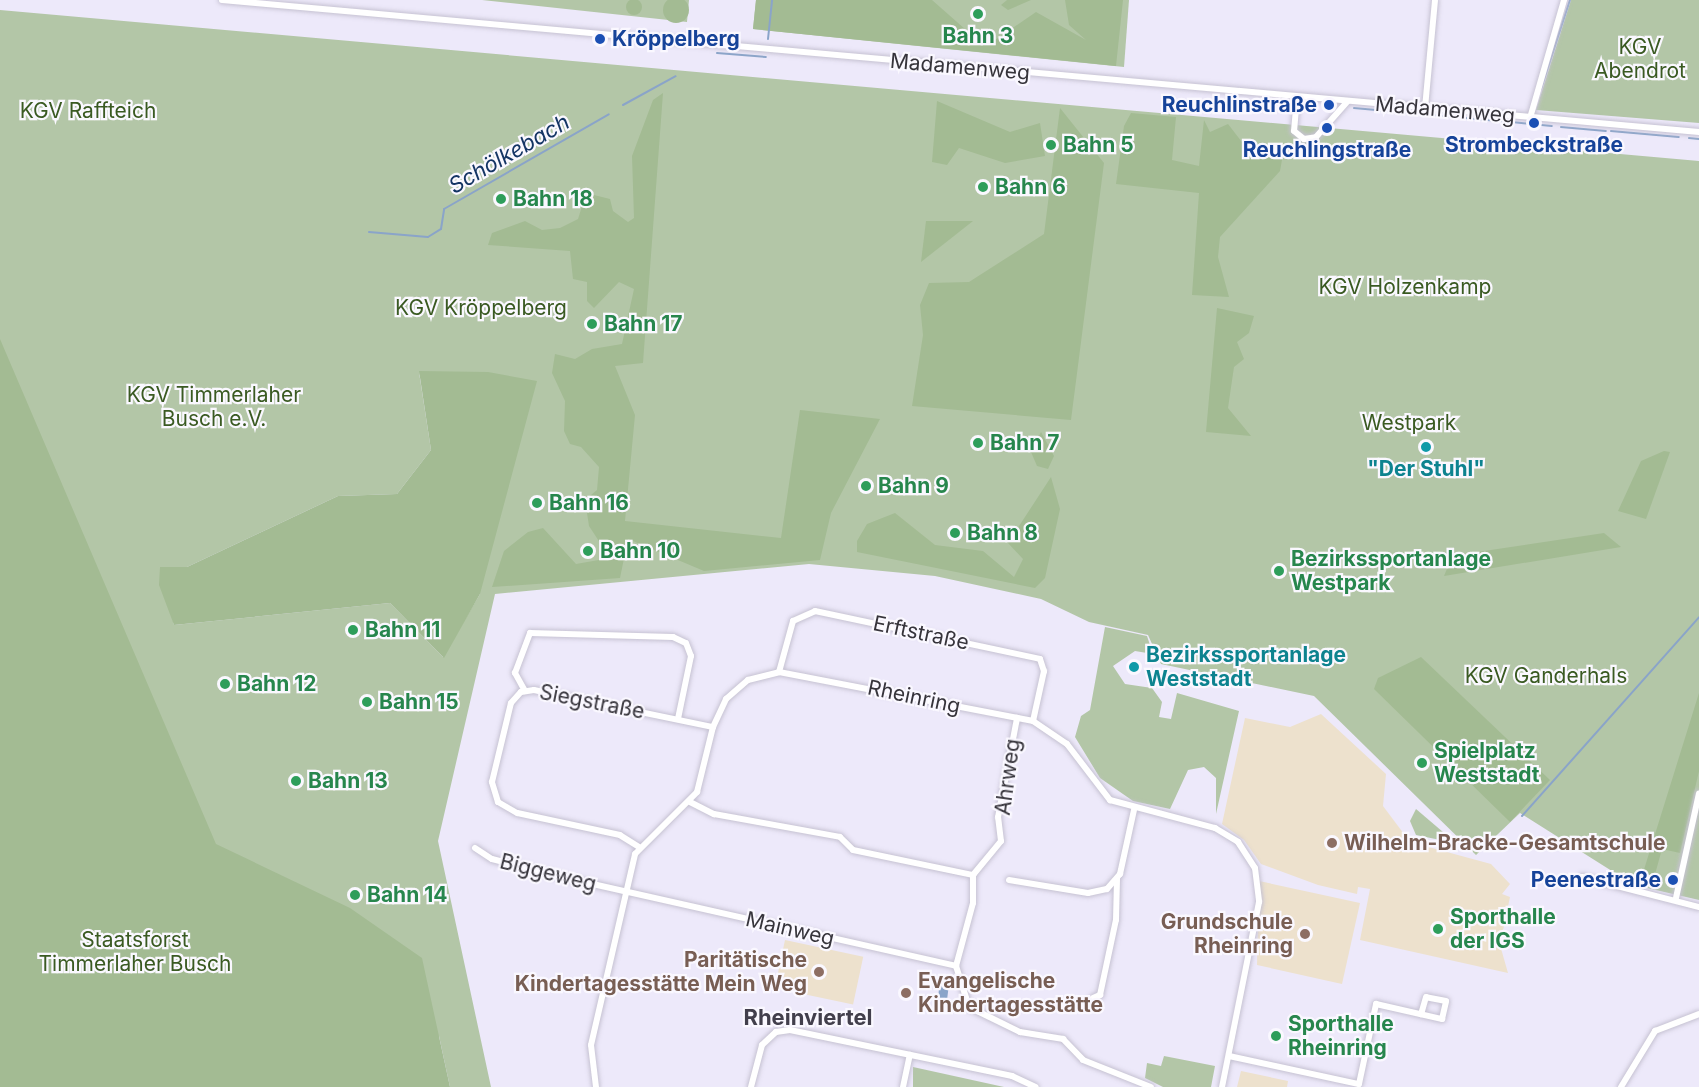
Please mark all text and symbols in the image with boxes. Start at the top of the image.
marker: Bahn 3 [971,7,985,21]
place label: Bahn 3 [943,23,1013,49]
place label: Kröppelberg [612,26,740,52]
marker: Kröppelberg [593,32,607,46]
park label: KGV Abendrot [1594,34,1686,84]
street label: Madamenweg [889,48,1031,86]
street label: Madamenweg [1374,91,1516,129]
place label: Reuchlinstraße [1162,92,1317,118]
park label: KGV Raffteich [20,98,156,124]
marker: Reuchlinstraße [1322,98,1336,112]
water label: Schölkebach [444,109,574,199]
marker: Strombeckstraße [1527,116,1541,130]
marker: Reuchlingstraße [1320,121,1334,135]
place label: Bahn 5 [1063,132,1134,158]
place label: Strombeckstraße [1445,132,1623,158]
place label: Reuchlingstraße [1243,137,1411,163]
marker: Bahn 5 [1044,138,1058,152]
place label: Bahn 6 [995,174,1066,200]
marker: Bahn 6 [976,180,990,194]
place label: Bahn 18 [513,186,593,212]
marker: Bahn 18 [494,192,508,206]
park label: KGV Holzenkamp [1319,274,1491,300]
park label: KGV Kröppelberg [395,295,567,321]
place label: Bahn 17 [604,311,682,337]
marker: Bahn 17 [585,317,599,331]
park label: KGV Timmerlaher Busch e.V. [127,382,301,432]
park label: Westpark [1362,410,1456,436]
place label: Bahn 7 [990,430,1059,456]
marker: Bahn 7 [971,436,985,450]
marker: "Der Stuhl" [1419,440,1433,454]
place label: "Der Stuhl" [1367,456,1485,482]
place label: Bahn 9 [878,473,949,499]
marker: Bahn 9 [859,479,873,493]
place label: Bahn 16 [549,490,629,516]
marker: Bahn 16 [530,496,544,510]
place label: Bahn 8 [967,520,1038,546]
marker: Bahn 8 [948,526,962,540]
place label: Bahn 10 [600,538,680,564]
marker: Bahn 10 [581,544,595,558]
place label: Bezirkssportanlage Westpark [1291,546,1491,596]
marker: Bezirkssportanlage Westpark [1272,564,1286,578]
street label: Erftstraße [871,611,971,655]
place label: Bahn 11 [365,617,440,643]
marker: Bahn 11 [346,623,360,637]
place label: Bezirkssportanlage Weststadt [1146,642,1346,692]
marker: Bezirkssportanlage Weststadt [1127,660,1141,674]
park label: KGV Ganderhals [1465,663,1627,689]
place label: Bahn 12 [237,671,316,697]
street label: Rheinring [865,675,963,719]
marker: Bahn 12 [218,677,232,691]
street label: Siegstraße [537,679,647,725]
place label: Bahn 15 [379,689,459,715]
marker: Bahn 15 [360,695,374,709]
street label: Ahrweg [990,737,1026,817]
place label: Spielplatz Weststadt [1434,738,1540,788]
marker: Spielplatz Weststadt [1415,756,1429,770]
place label: Bahn 13 [308,768,388,794]
marker: Bahn 13 [289,774,303,788]
place label: Wilhelm-Bracke-Gesamtschule [1344,830,1666,856]
marker: Wilhelm-Bracke-Gesamtschule [1325,836,1339,850]
street label: Biggeweg [497,849,599,897]
place label: Peenestraße [1531,867,1661,893]
marker: Peenestraße [1666,873,1680,887]
place label: Bahn 14 [367,882,447,908]
marker: Bahn 14 [348,888,362,902]
place label: Sporthalle der IGS [1450,904,1556,954]
street label: Mainweg [743,907,837,951]
place label: Grundschule Rheinring [1161,909,1293,959]
marker: Sporthalle der IGS [1431,922,1445,936]
park label: Staatsforst Timmerlaher Busch [39,927,231,977]
marker: Grundschule Rheinring [1298,927,1312,941]
place label: Paritätische Kindertagesstätte Mein Weg [515,947,807,997]
marker: Paritätische Kindertagesstätte Mein Weg [812,965,826,979]
place label: Evangelische Kindertagesstätte [918,968,1103,1018]
marker: Evangelische Kindertagesstätte [899,986,913,1000]
district label: Rheinviertel [743,1005,873,1031]
place label: Sporthalle Rheinring [1288,1011,1394,1061]
marker: Sporthalle Rheinring [1269,1029,1283,1043]

